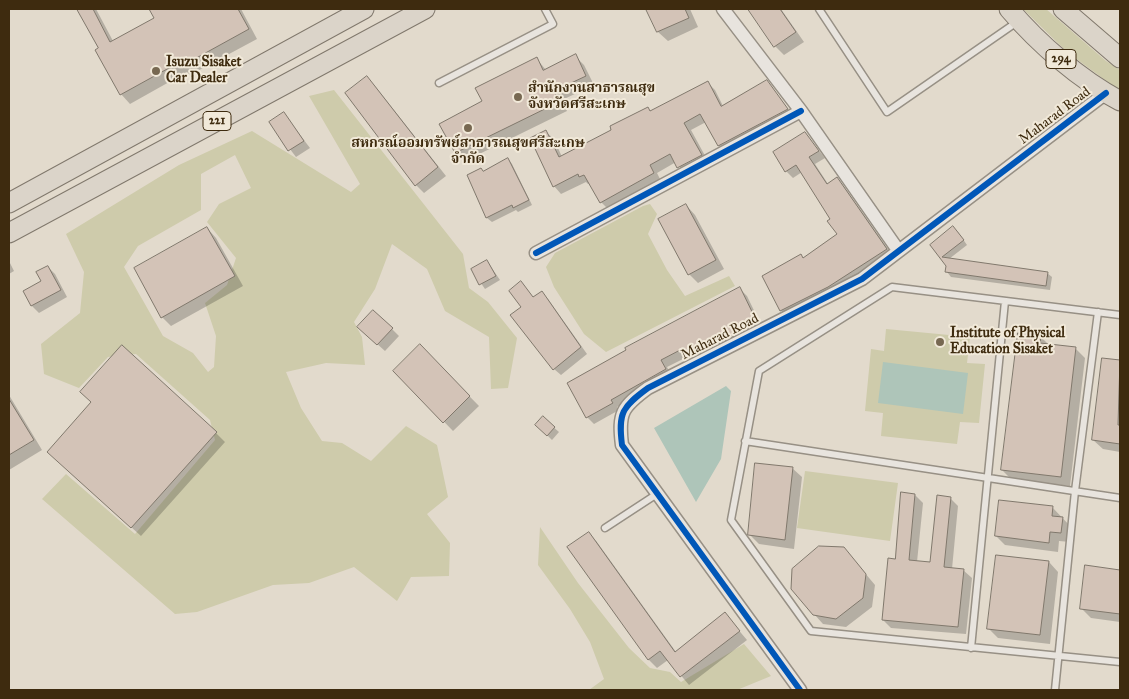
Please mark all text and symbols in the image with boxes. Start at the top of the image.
road number: 294 [1046,50,1076,68]
place label: Isuzu Sisaket Car Dealer [166,55,241,88]
marker: Isuzu Sisaket Car Dealer [150,65,162,77]
place label: สำนักงานสาธารณสุข จังหวัดศรีสะเกษ [528,81,655,114]
street label: Maharad Road [1016,84,1094,148]
marker: สำนักงานสาธารณสุข จังหวัดศรีสะเกษ [512,91,524,103]
road number: 221 [203,112,231,130]
marker: สหกรณ์ออมทรัพย์สาธารณสุขศรีสะเกษ จำกัด [462,122,474,134]
place label: สหกรณ์ออมทรัพย์สาธารณสุขศรีสะเกษ จำกัด [351,136,585,168]
street label: Maharad Road [678,310,762,364]
place label: Institute of Physical Education Sisaket [950,326,1065,358]
marker: Institute of Physical Education Sisaket [934,336,946,348]

